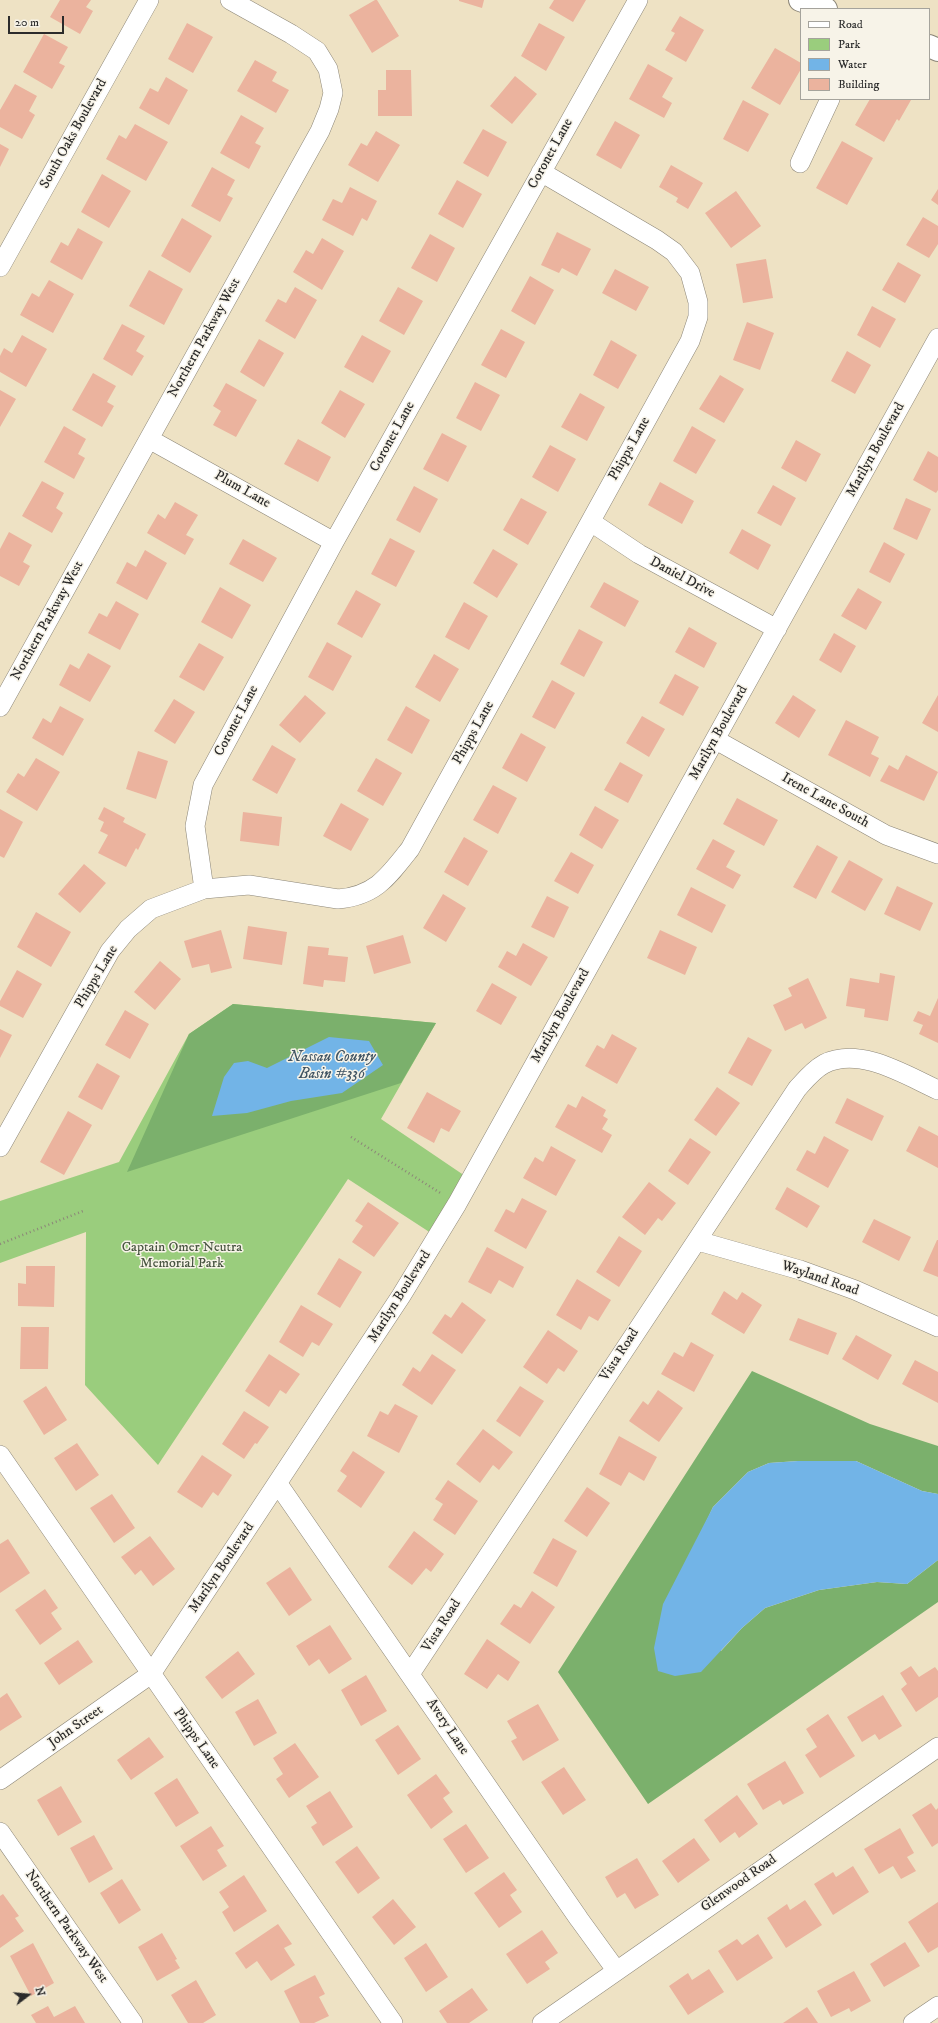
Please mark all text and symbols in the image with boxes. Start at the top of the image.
scale bar [10,8,66,34]
legend [800,8,930,100]
text: 20 m [15,15,39,30]
text: Road [838,17,863,32]
text: Park [838,37,860,52]
text: Water [838,57,867,72]
street label: South Oaks Boulevard [37,76,111,192]
text: Building [838,77,879,92]
street label: Coronet Lane [525,116,577,192]
street label: Northern Parkway West [165,275,245,401]
street label: Coronet Lane [367,399,419,475]
street label: Marilyn Boulevard [843,400,909,500]
street label: Phipps Lane [606,414,654,484]
street label: Plum Lane [211,468,273,512]
street label: Daniel Drive [647,554,717,602]
street label: Northern Parkway West [8,558,88,684]
street label: Coronet Lane [211,683,263,759]
street label: Marilyn Boulevard [686,683,752,783]
street label: Phipps Lane [450,698,498,768]
street label: Irene Lane South [778,770,872,832]
street label: Phipps Lane [72,943,122,1011]
street label: Marilyn Boulevard [528,966,594,1066]
water label: Nassau County Basin #336 [289,1049,375,1084]
park label: Captain Omer Neutra Memorial Park [122,1240,242,1272]
street label: Marilyn Boulevard [365,1248,435,1346]
street label: Wayland Road [779,1258,861,1300]
street label: Vista Road [597,1325,643,1385]
street label: Marilyn Boulevard [186,1520,258,1616]
street label: Vista Road [419,1596,465,1656]
street label: Avery Lane [422,1696,472,1758]
street label: John Street [45,1702,107,1752]
street label: Phipps Lane [169,1706,223,1772]
street label: Glenwood Road [698,1852,780,1916]
street label: Northern Parkway West [21,1867,111,1987]
north arrow [8,1975,48,2015]
text: N [32,1985,48,1998]

